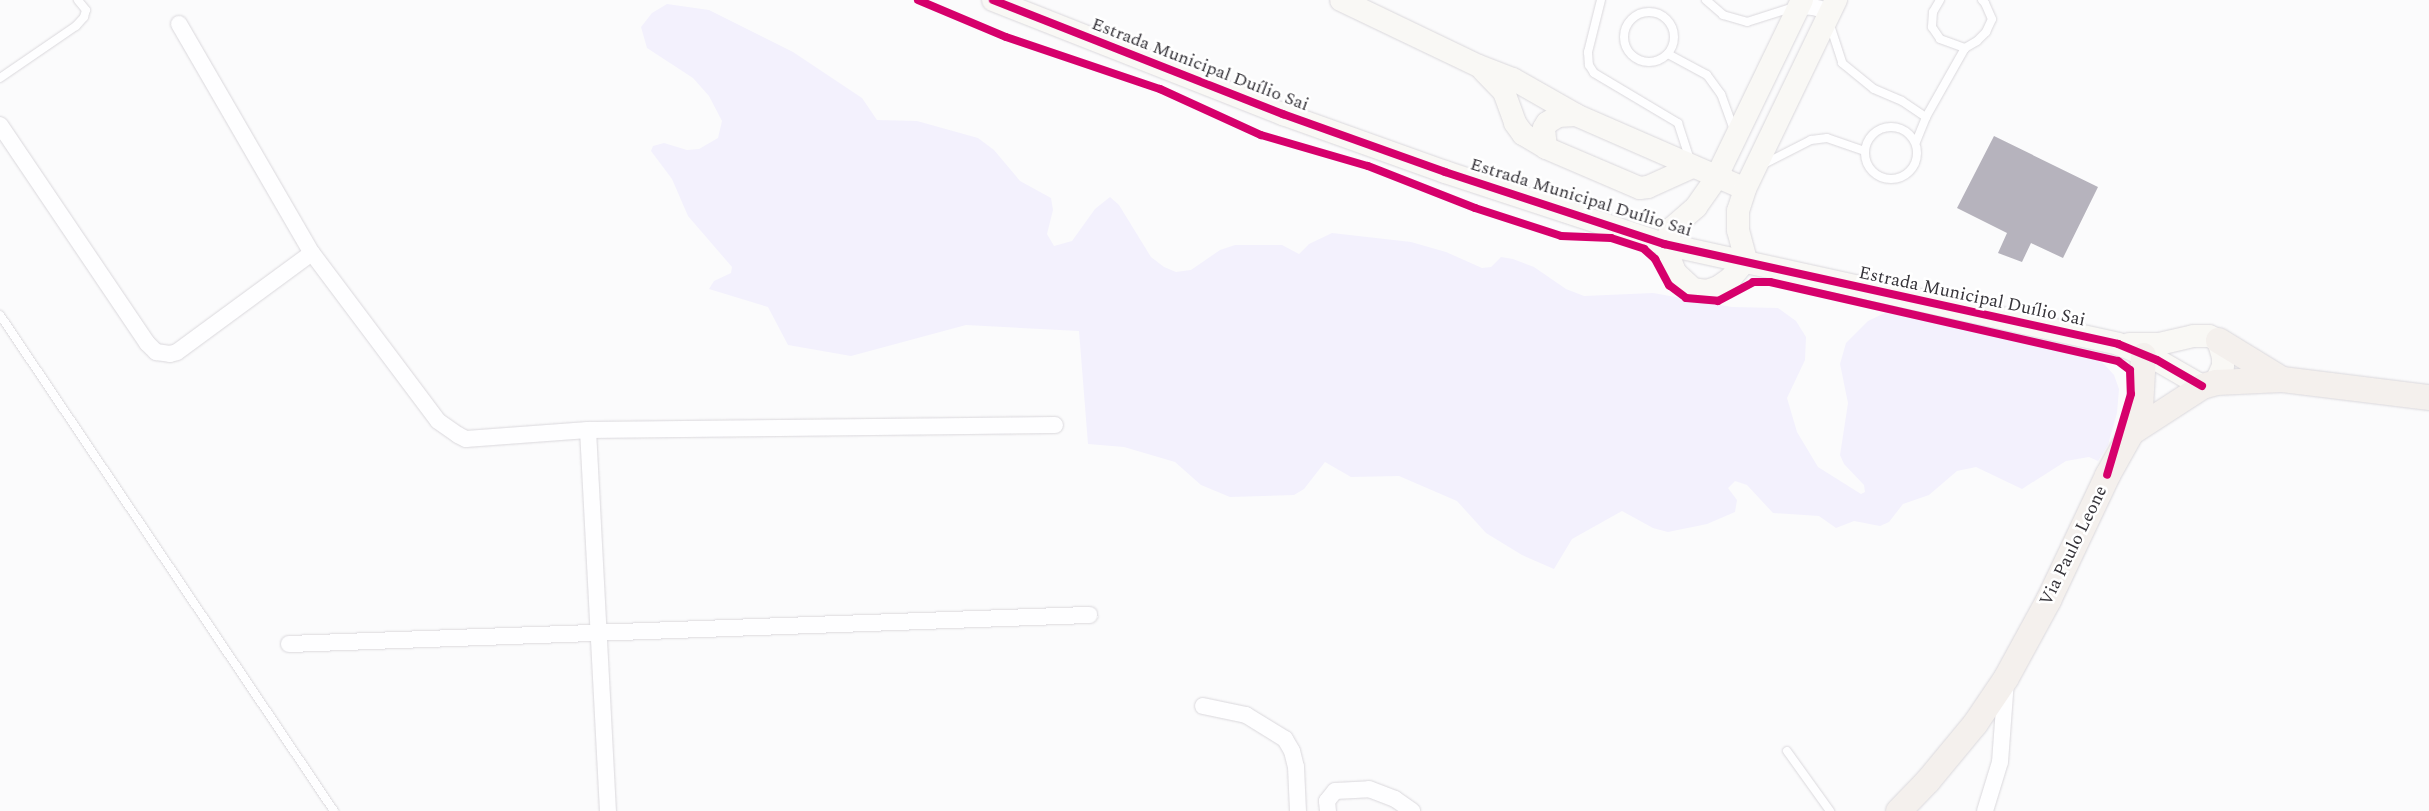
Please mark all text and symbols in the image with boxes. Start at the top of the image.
street label: Estrada Municipal Duílio Sai [1088,14,1312,116]
street label: Estrada Municipal Duílio Sai [1467,154,1695,242]
street label: Estrada Municipal Duílio Sai [1857,262,2087,332]
street label: Via Paulo Leone [2036,482,2112,610]

